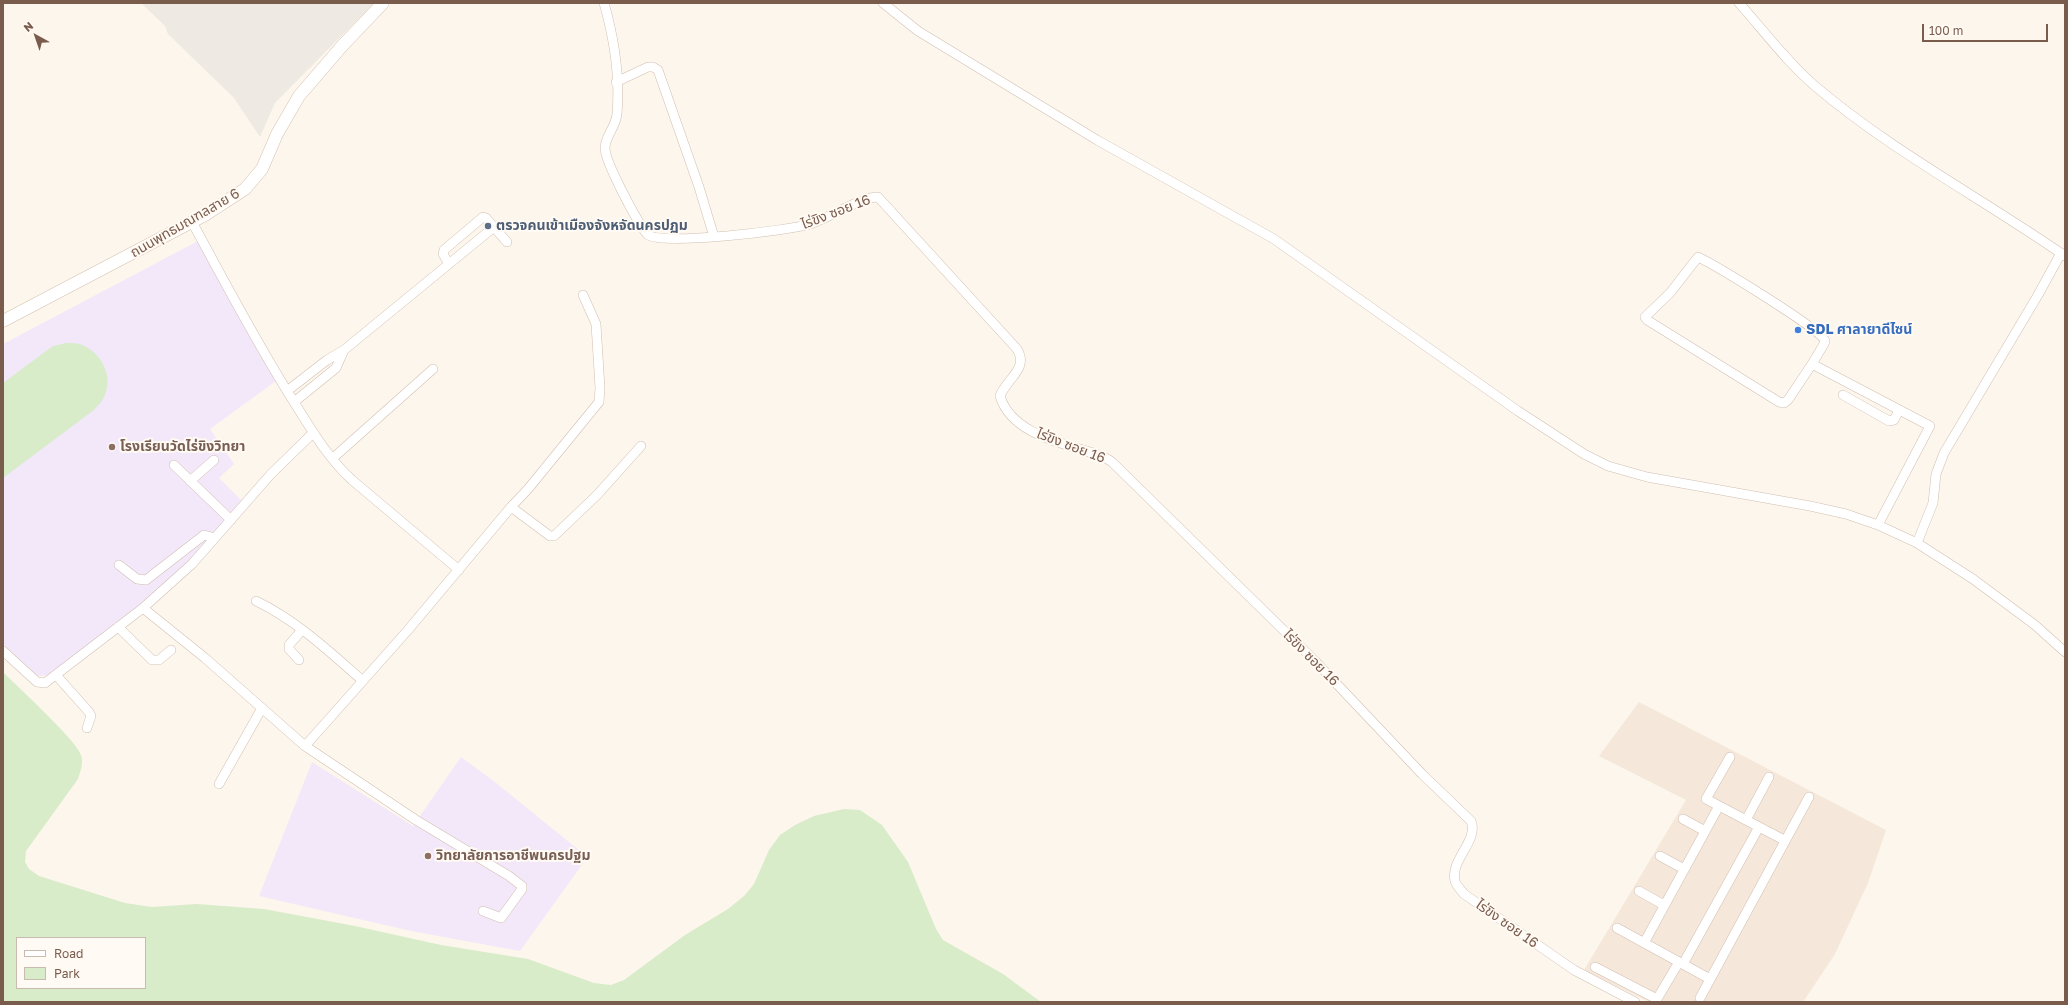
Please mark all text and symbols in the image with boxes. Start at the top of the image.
north arrow [16,16,56,56]
scale bar [1924,16,2050,42]
text: N [21,19,35,34]
text: 100 m [1929,23,1963,38]
street label: ถนนพุทธมณฑลสาย 6 [127,185,243,261]
street label: ไร่ขิง ซอย 16 [799,191,873,233]
place label: ตรวจคนเข้าเมืองจังหจัดนครปฏม [496,218,688,234]
marker: ตรวจคนเข้าเมืองจังหจัดนครปฏม [483,221,493,231]
place label: SDL ศาลายาดีไซน์ [1806,322,1912,338]
marker: SDL ศาลายาดีไซน์ [1793,325,1803,335]
street label: ไร่ขิง ซอย 16 [1034,425,1108,467]
place label: โรงเรียนวัดไร่ขิงวิทยา [120,439,245,455]
marker: โรงเรียนวัดไร่ขิงวิทยา [107,442,117,452]
street label: ไร่ขิง ซอย 16 [1279,626,1343,690]
place label: วิทยาลัยการอาชีพนครปฐม [436,848,590,864]
marker: วิทยาลัยการอาชีพนครปฐม [423,851,433,861]
street label: ไร่ขิง ซอย 16 [1472,896,1542,952]
legend [16,937,146,989]
text: Road [54,946,83,961]
text: Park [54,966,80,981]

